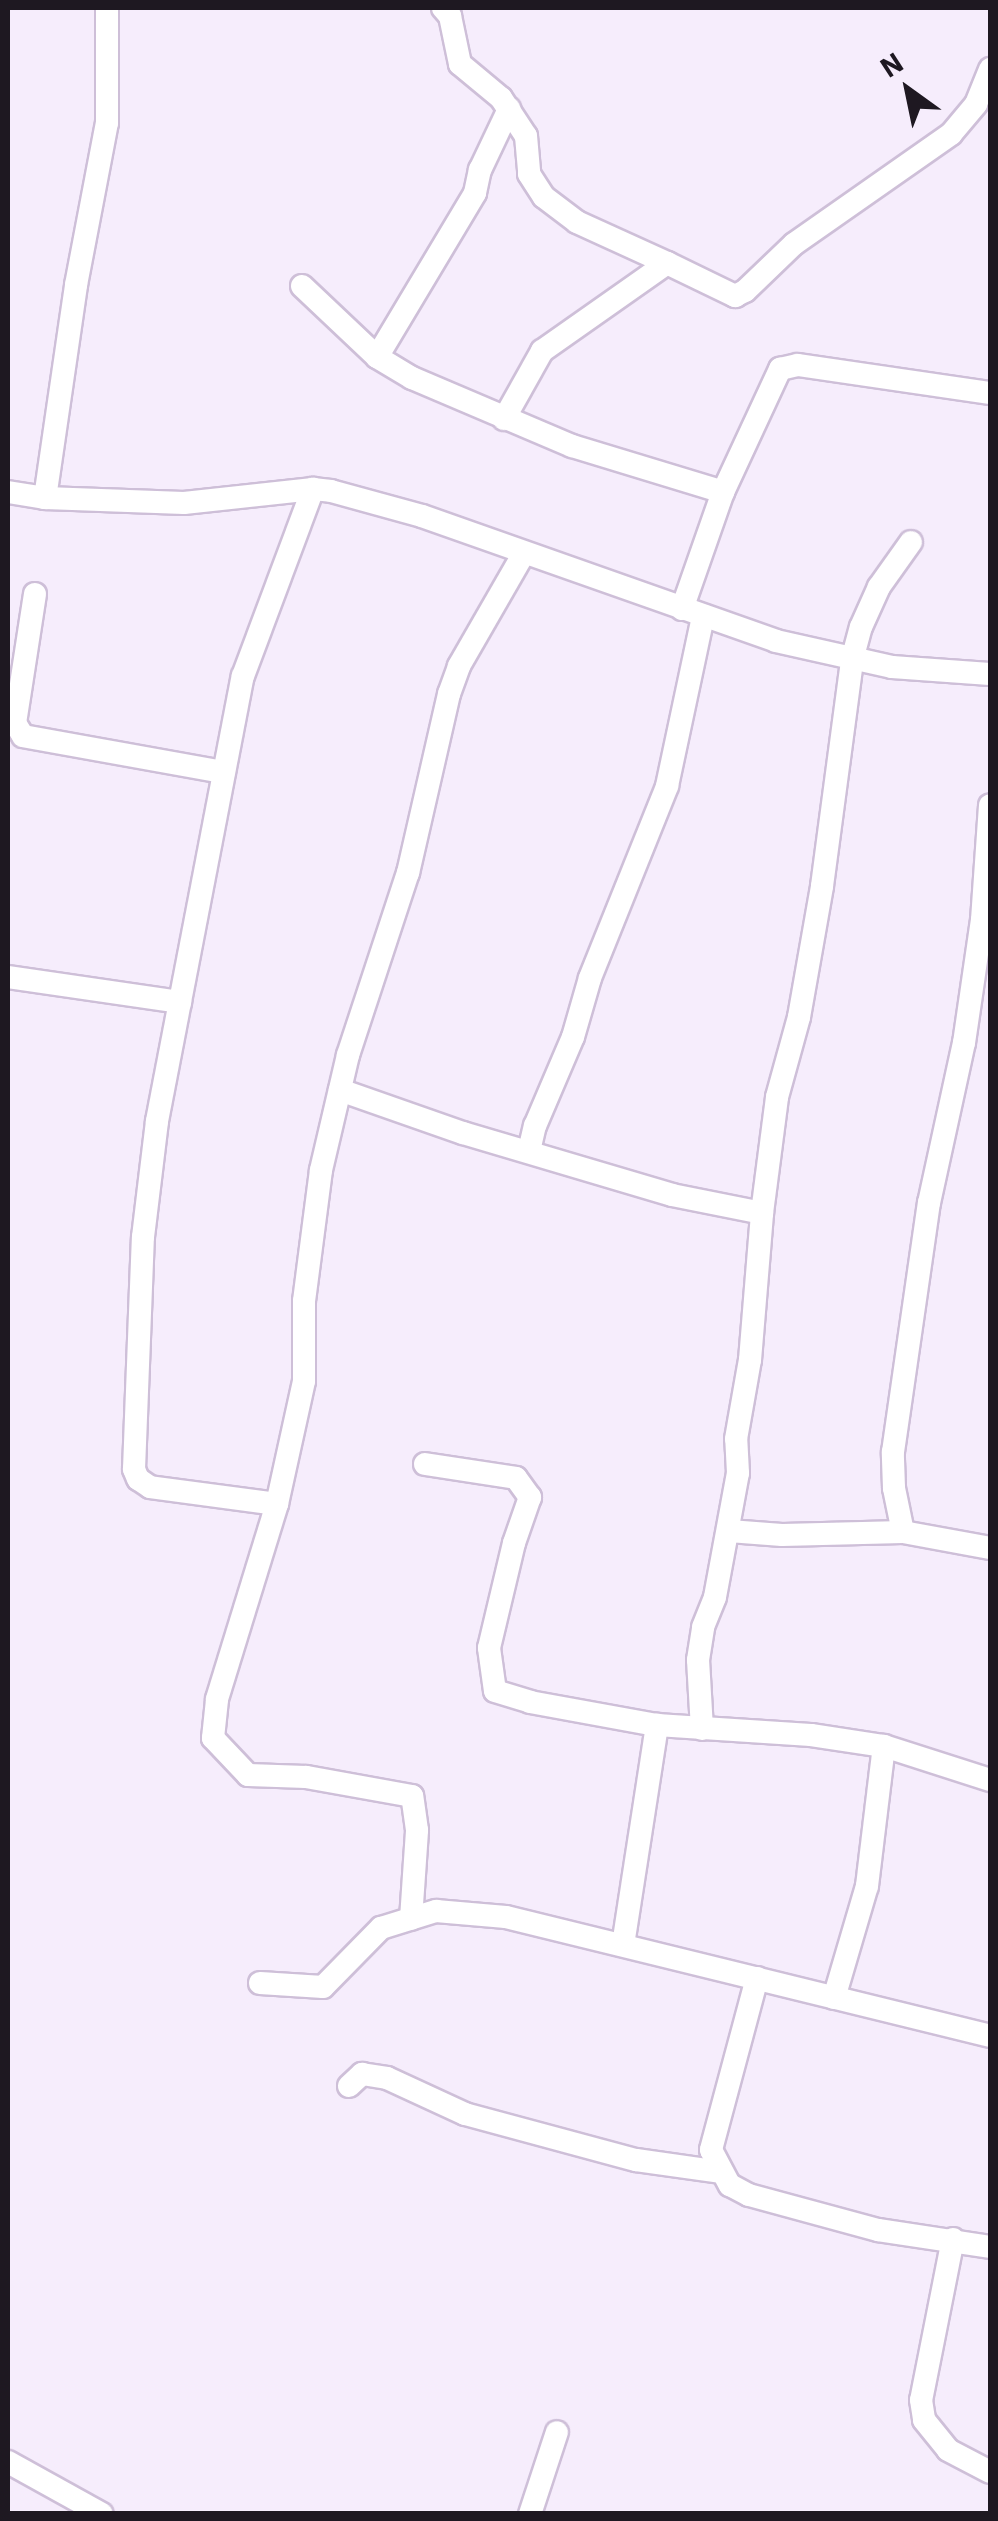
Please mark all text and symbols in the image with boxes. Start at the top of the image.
north arrow [858,40,958,140]
text: N [873,43,910,85]

